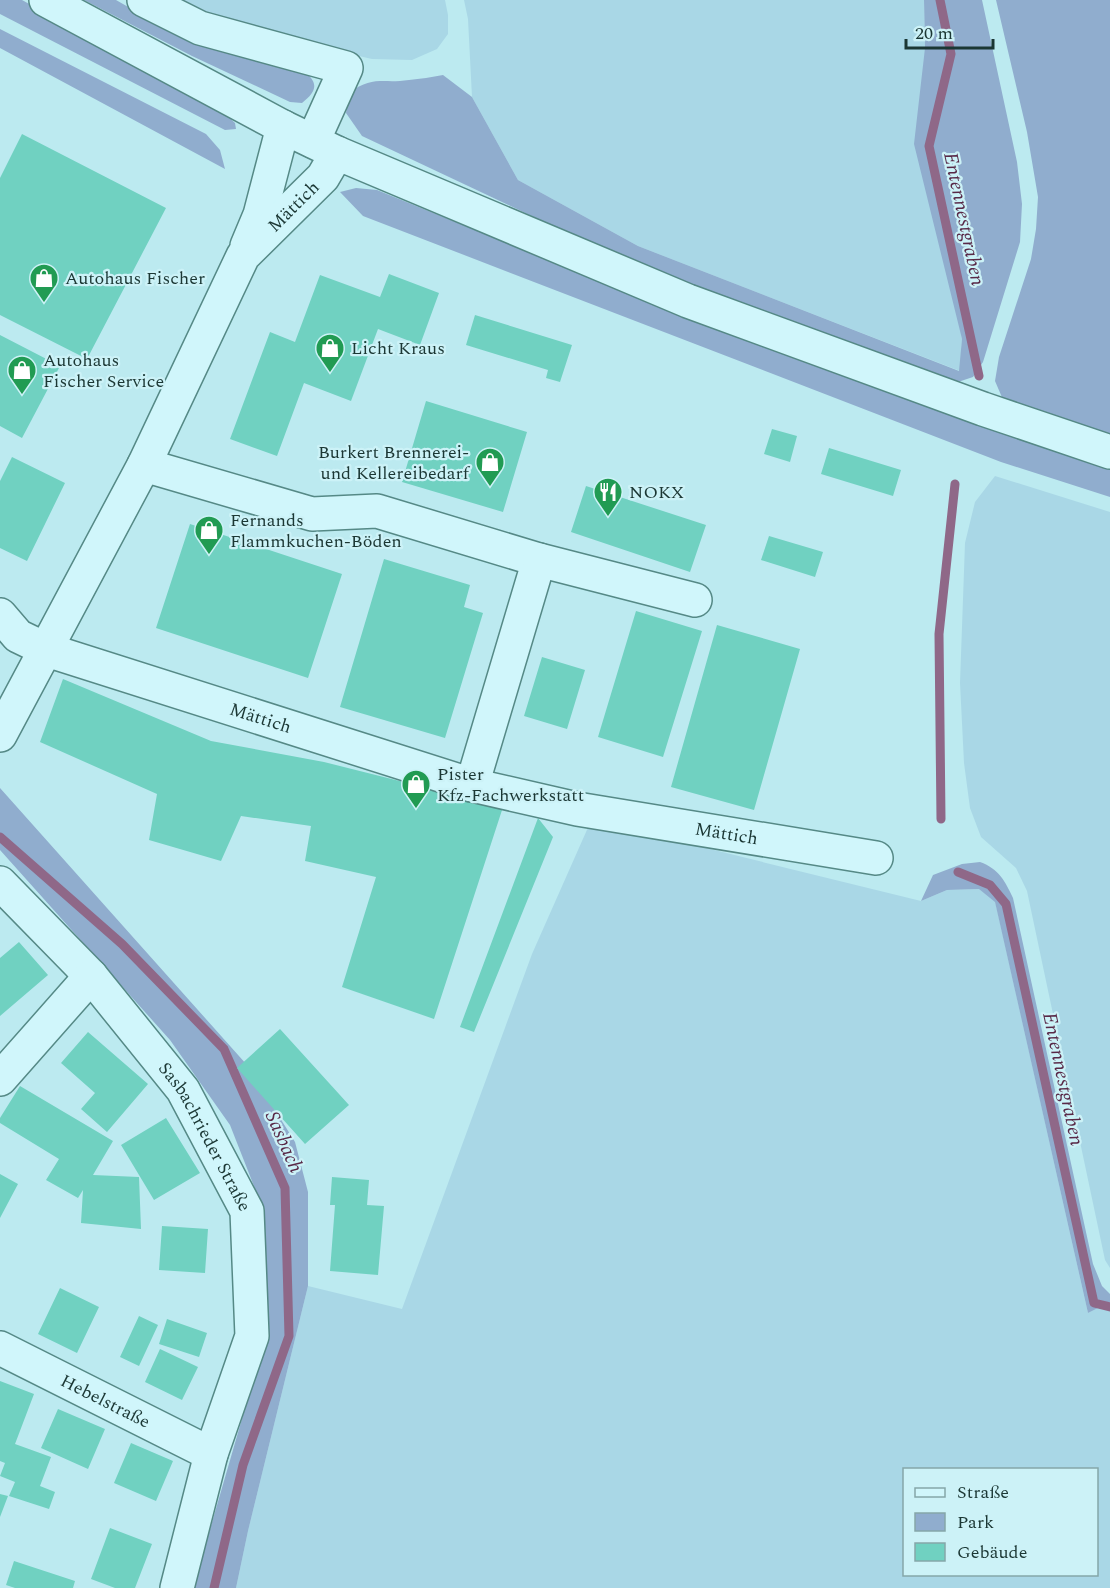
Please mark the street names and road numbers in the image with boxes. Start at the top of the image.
street label: Mättich [261,174,325,238]
street label: Mättich [226,695,295,740]
street label: Mättich [693,815,760,852]
street label: Sasbachrieder Straße [152,1056,258,1216]
street label: Hebelstraße [56,1367,155,1435]

